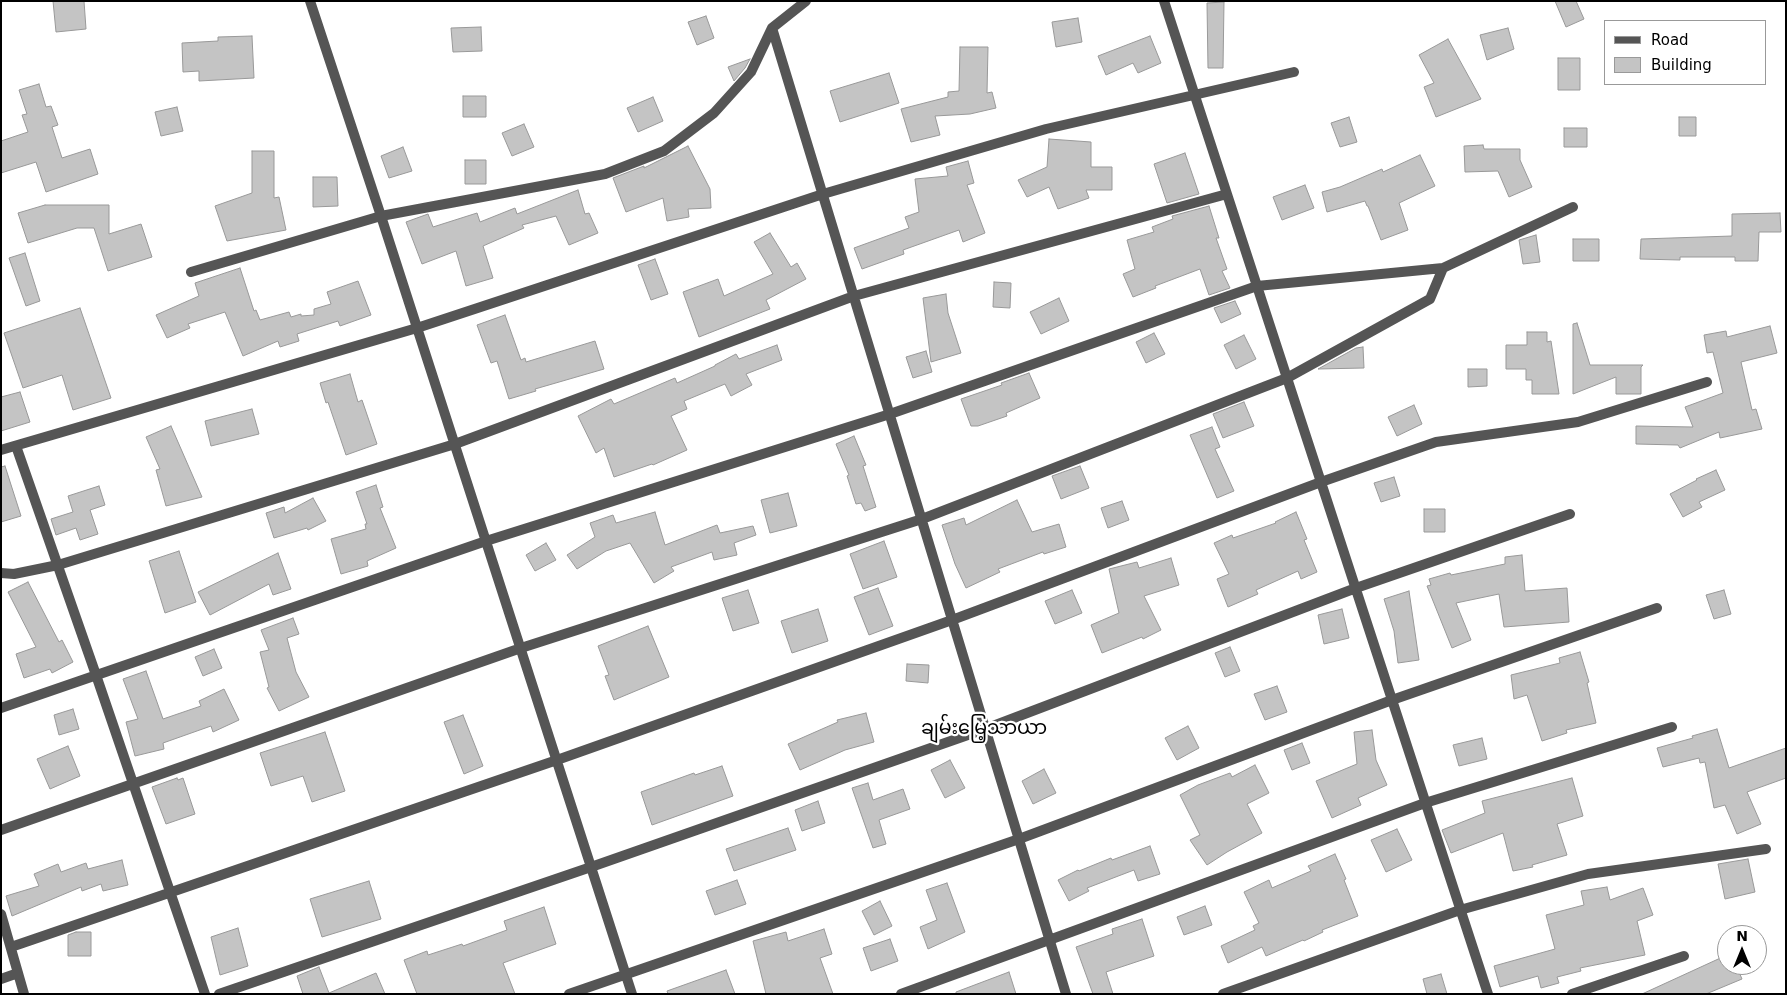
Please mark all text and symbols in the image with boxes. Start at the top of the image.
legend [1604,20,1767,85]
text: Road [1651,31,1689,49]
text: Building [1651,56,1712,74]
district label: ချမ်းမြေ့သာယာ [921,718,1047,740]
north arrow [1717,925,1767,975]
text: N [1736,928,1748,944]

